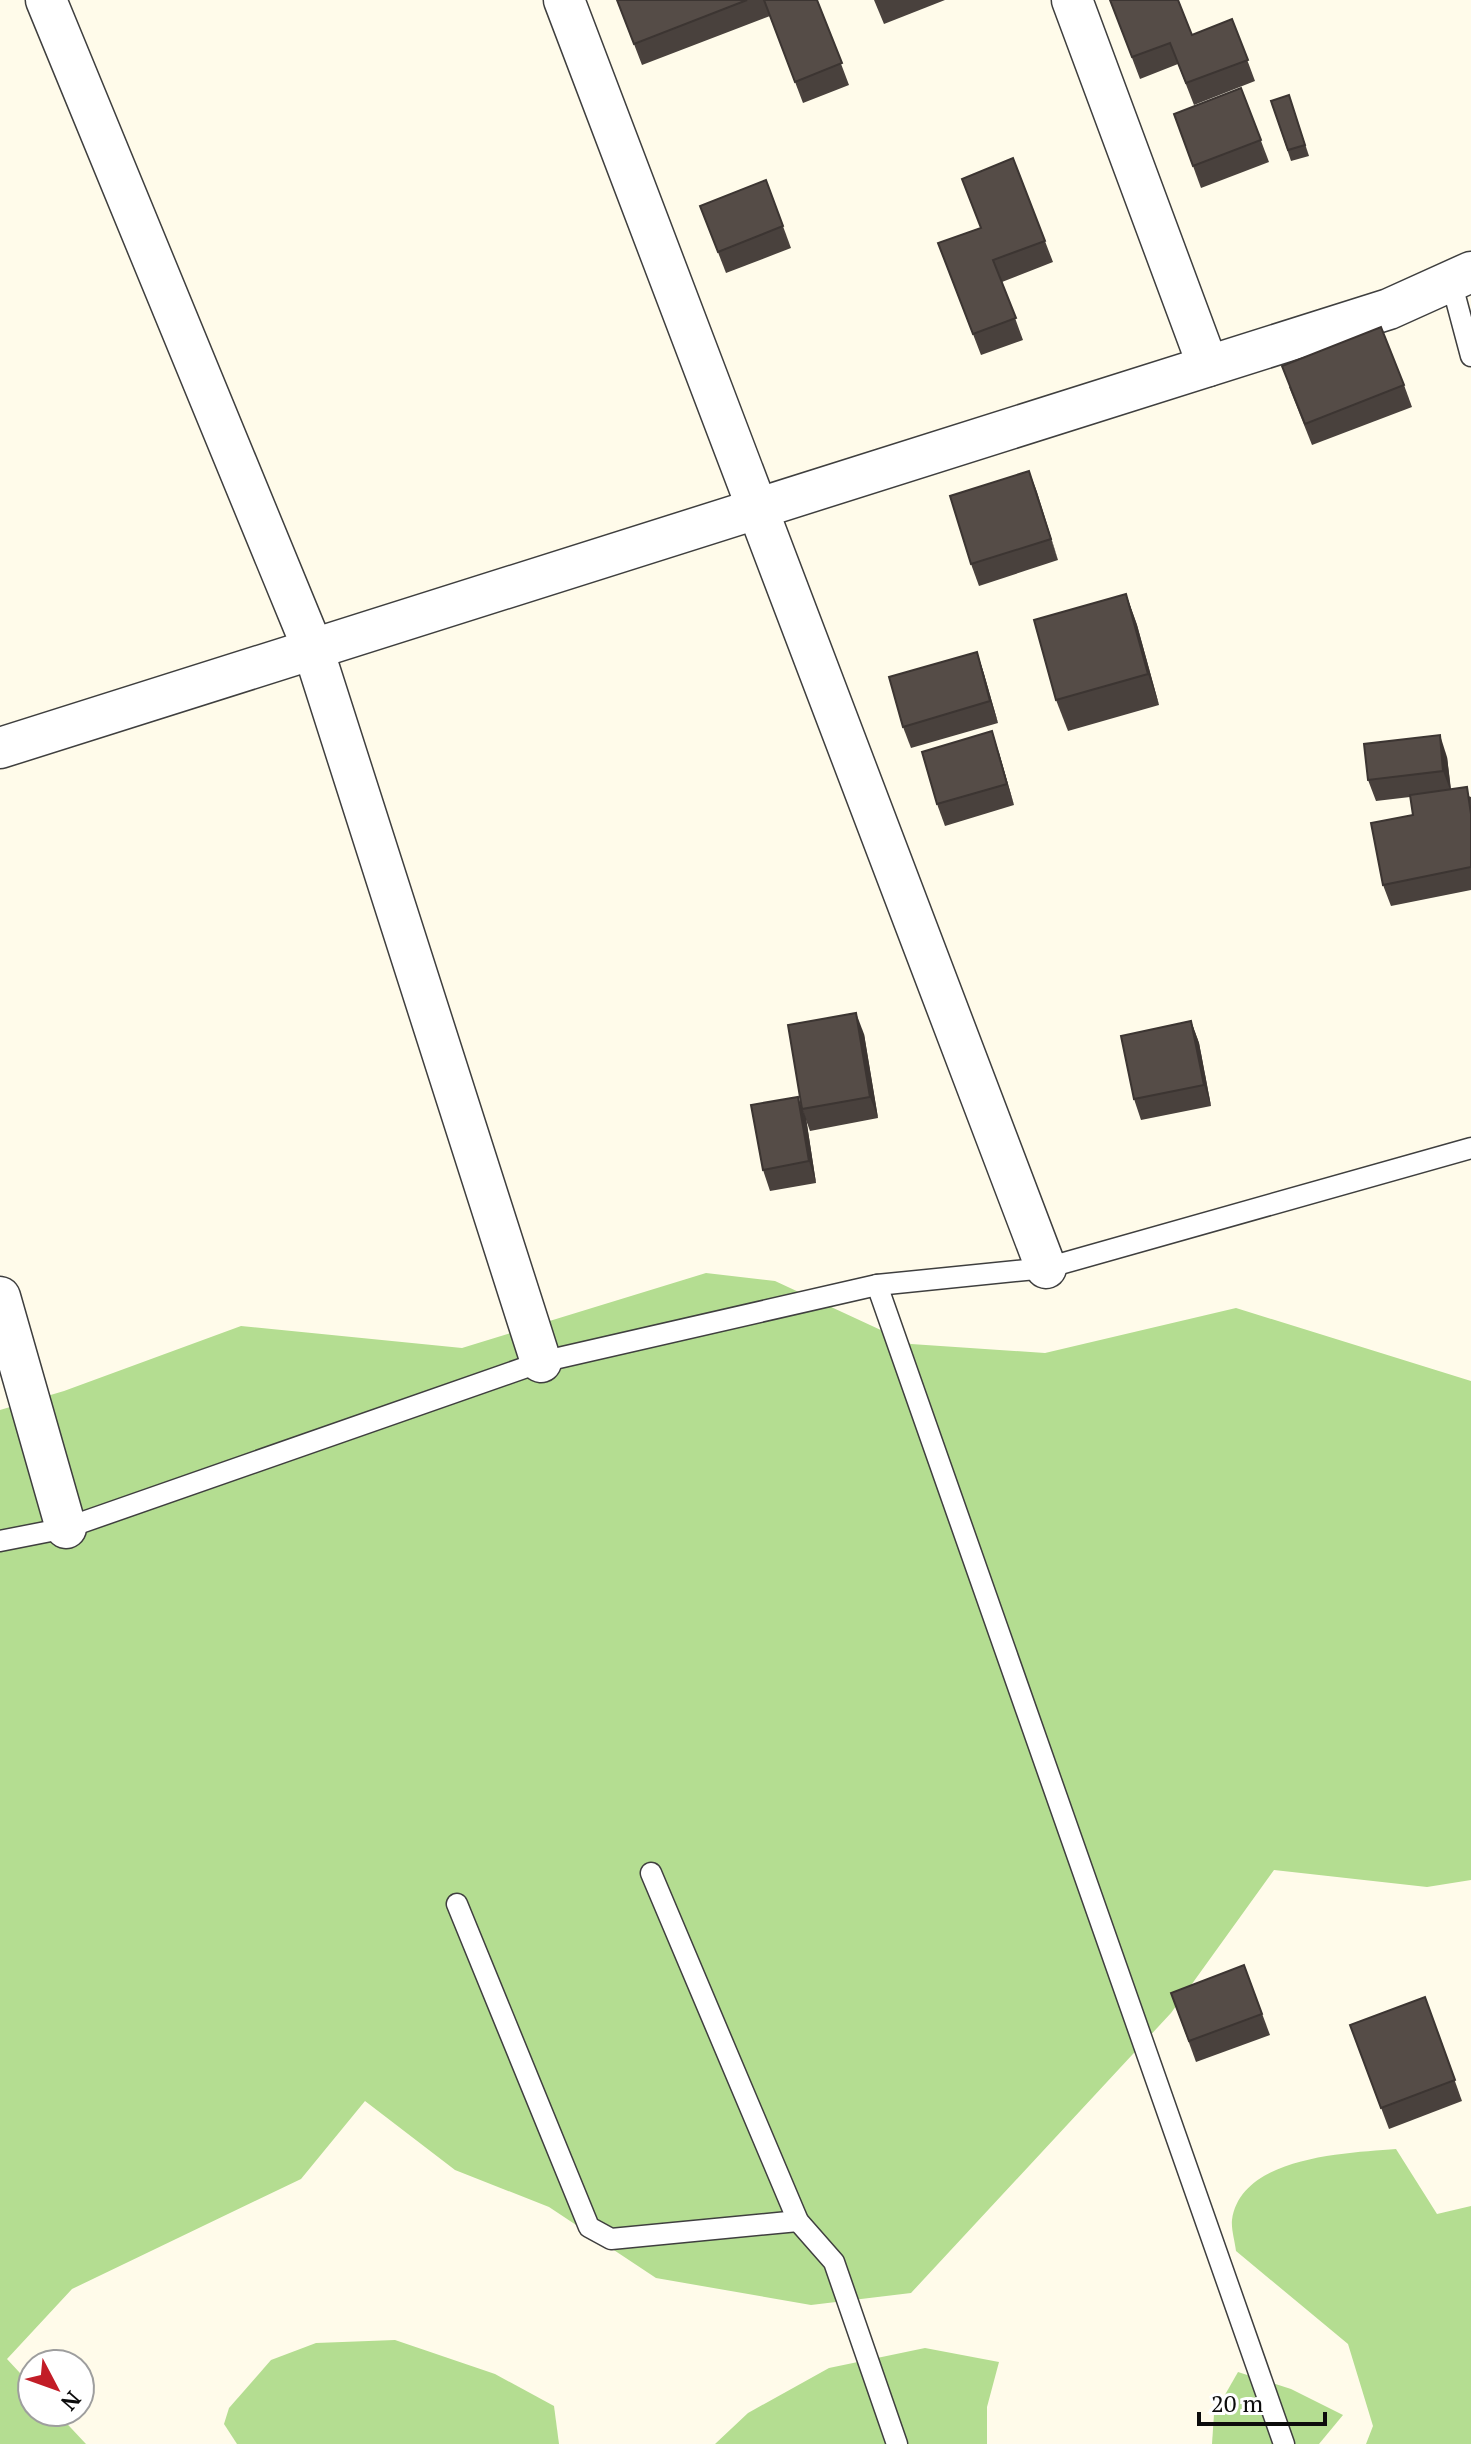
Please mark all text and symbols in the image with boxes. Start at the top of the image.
north arrow [16,2348,96,2428]
scale bar [1199,2376,1325,2426]
text: N [55,2386,88,2417]
text: 20 m [1211,2387,1263,2419]

